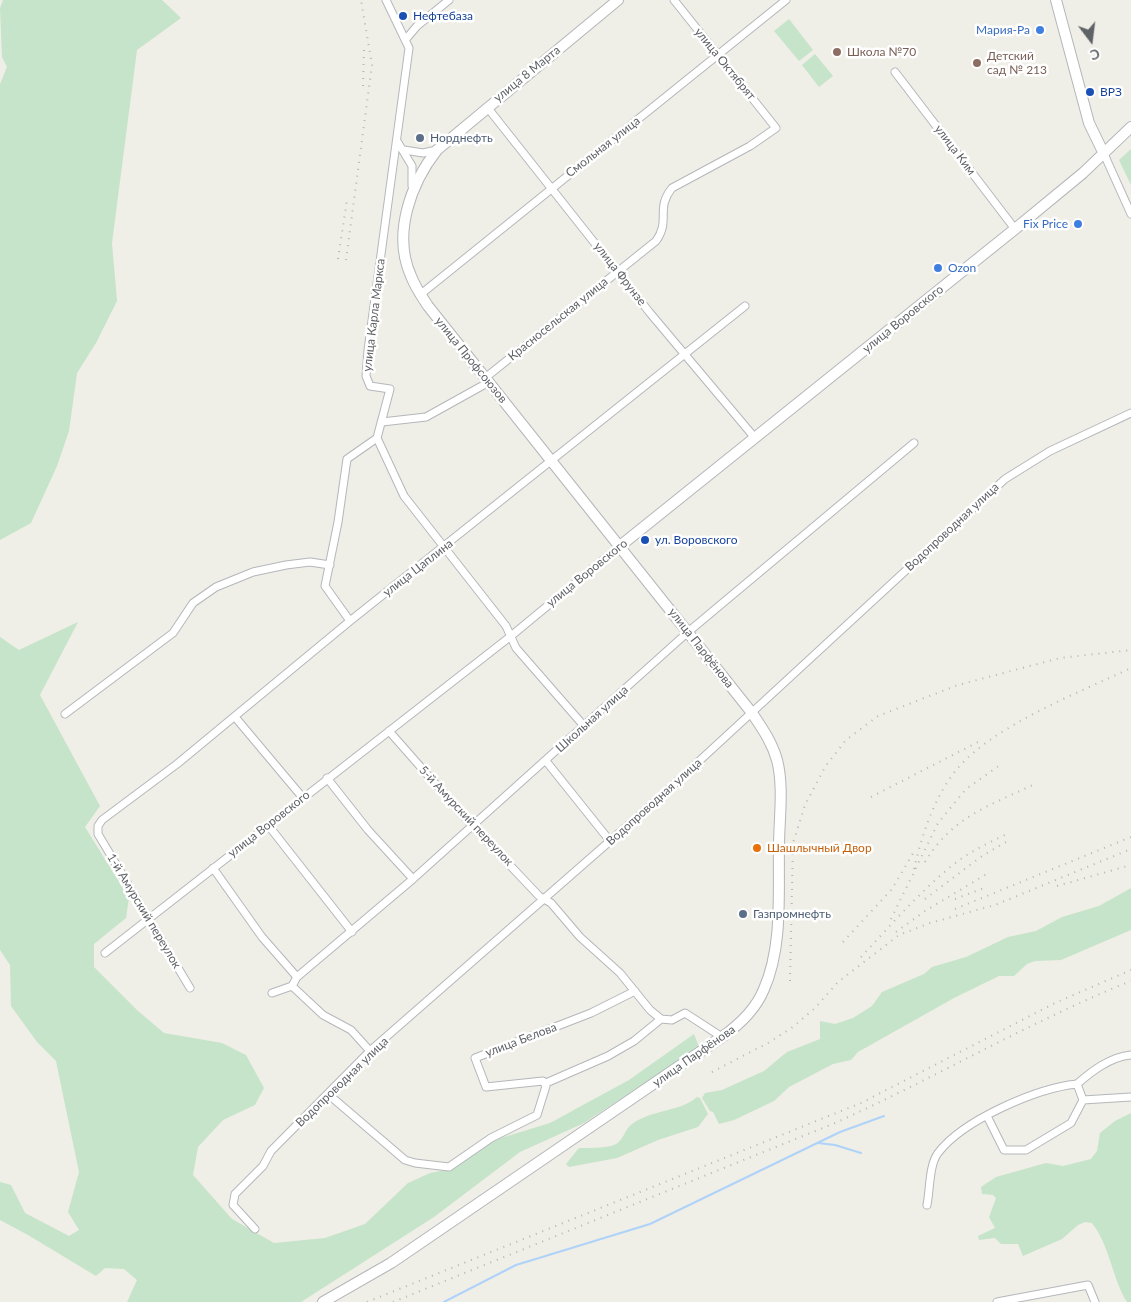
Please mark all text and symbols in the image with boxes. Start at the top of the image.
place label: Нефтебаза [413,9,473,23]
marker: Нефтебаза [397,10,409,22]
north arrow [1066,15,1116,65]
place label: Мария-Ра [976,23,1030,37]
marker: Мария-Ра [1034,24,1046,36]
street label: улица Октябрят [691,25,759,103]
street label: улица 8 Марта [491,43,563,105]
place label: Школа №70 [847,45,916,59]
marker: Школа №70 [831,46,843,58]
text: С [1088,46,1102,64]
place label: Детский сад № 213 [987,49,1047,77]
marker: Детский сад № 213 [971,57,983,69]
place label: ВРЗ [1100,85,1122,99]
marker: ВРЗ [1084,86,1096,98]
street label: Смольная улица [563,114,643,180]
street label: улица Ким [931,122,979,178]
place label: Норднефть [430,131,493,145]
marker: Норднефть [414,132,426,144]
place label: Fix Price [1023,217,1068,231]
marker: Fix Price [1072,218,1084,230]
street label: улица Фрунзе [591,239,649,309]
street label: улица Карла Маркса [360,258,388,372]
place label: Ozon [948,261,976,275]
marker: Ozon [932,262,944,274]
street label: Красносельская улица [505,274,611,364]
street label: улица Воровского [860,282,946,356]
street label: улица Профсоюзов [432,314,510,406]
street label: Водопроводная улица [902,480,1002,574]
place label: ул. Воровского [655,533,737,547]
marker: ул. Воровского [639,534,651,546]
street label: улица Цаплина [380,536,456,600]
street label: улица Воровского [544,536,630,610]
street label: улица Парфёнова [665,605,737,691]
street label: Школьная улица [553,683,631,755]
street label: Водопроводная улица [603,755,705,849]
street label: 5-й Амурский переулок [416,763,516,869]
street label: улица Воровского [225,788,313,860]
place label: Шашлычный Двор [767,841,872,855]
marker: Шашлычный Двор [751,842,763,854]
street label: 1-й Амурский переулок [104,851,184,971]
place label: Газпромнефть [753,907,831,921]
marker: Газпромнефть [737,908,749,920]
street label: улица Белова [483,1020,559,1060]
street label: улица Парфёнова [650,1022,738,1090]
street label: Водопроводная улица [293,1034,391,1130]

